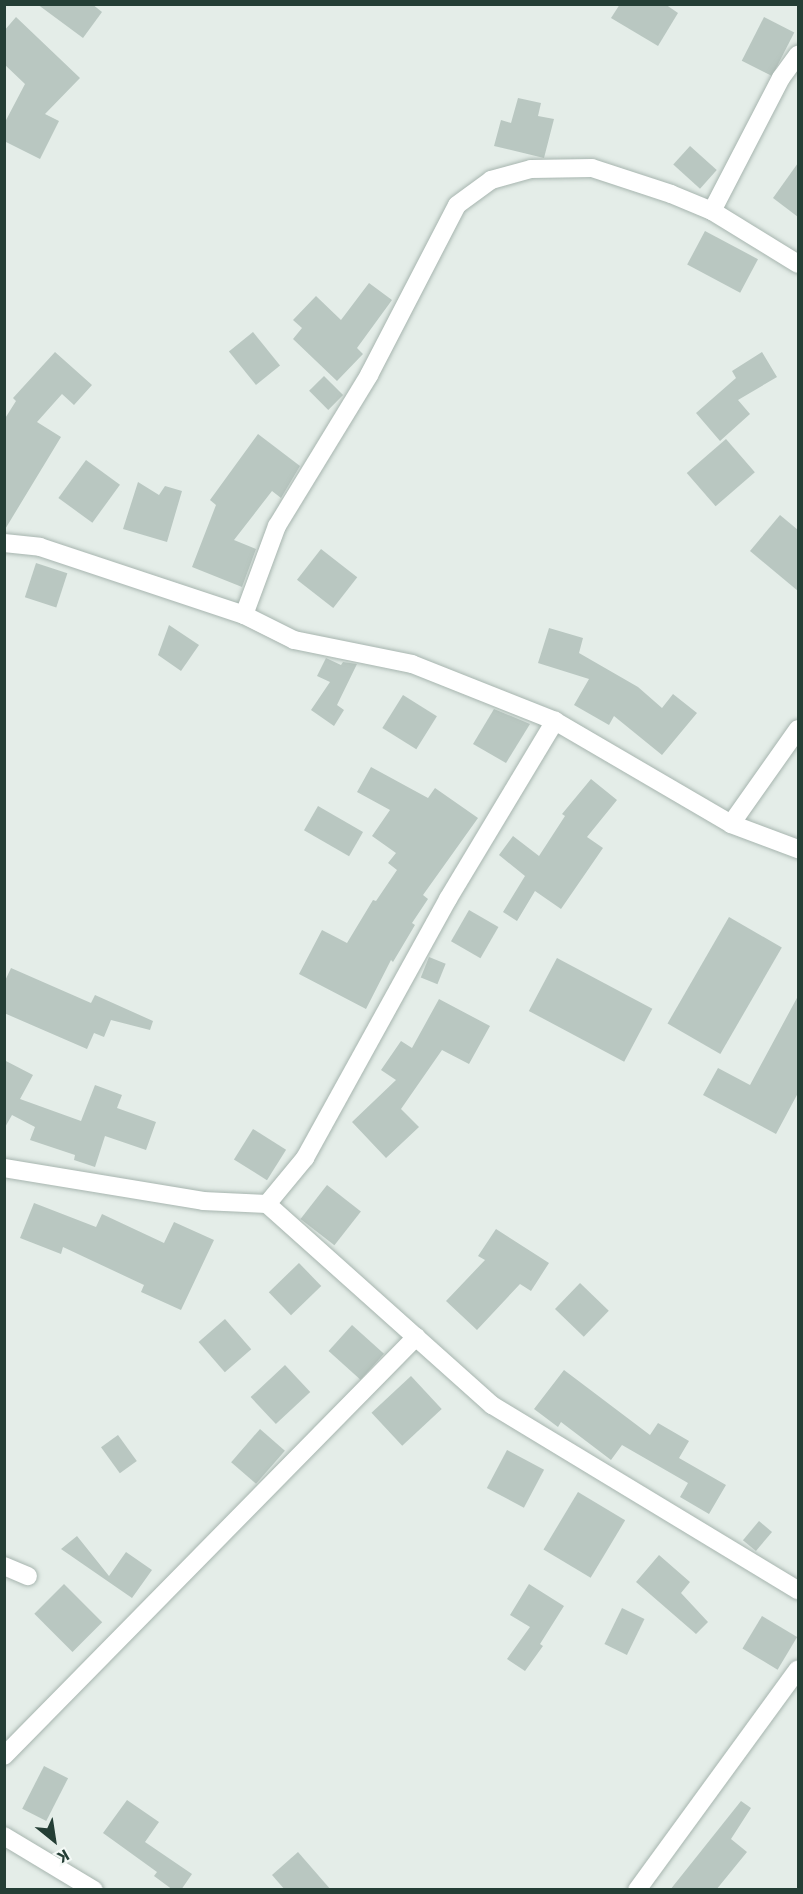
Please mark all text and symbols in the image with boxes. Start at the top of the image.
north arrow [24,1810,84,1870]
text: K [54,1845,72,1867]

